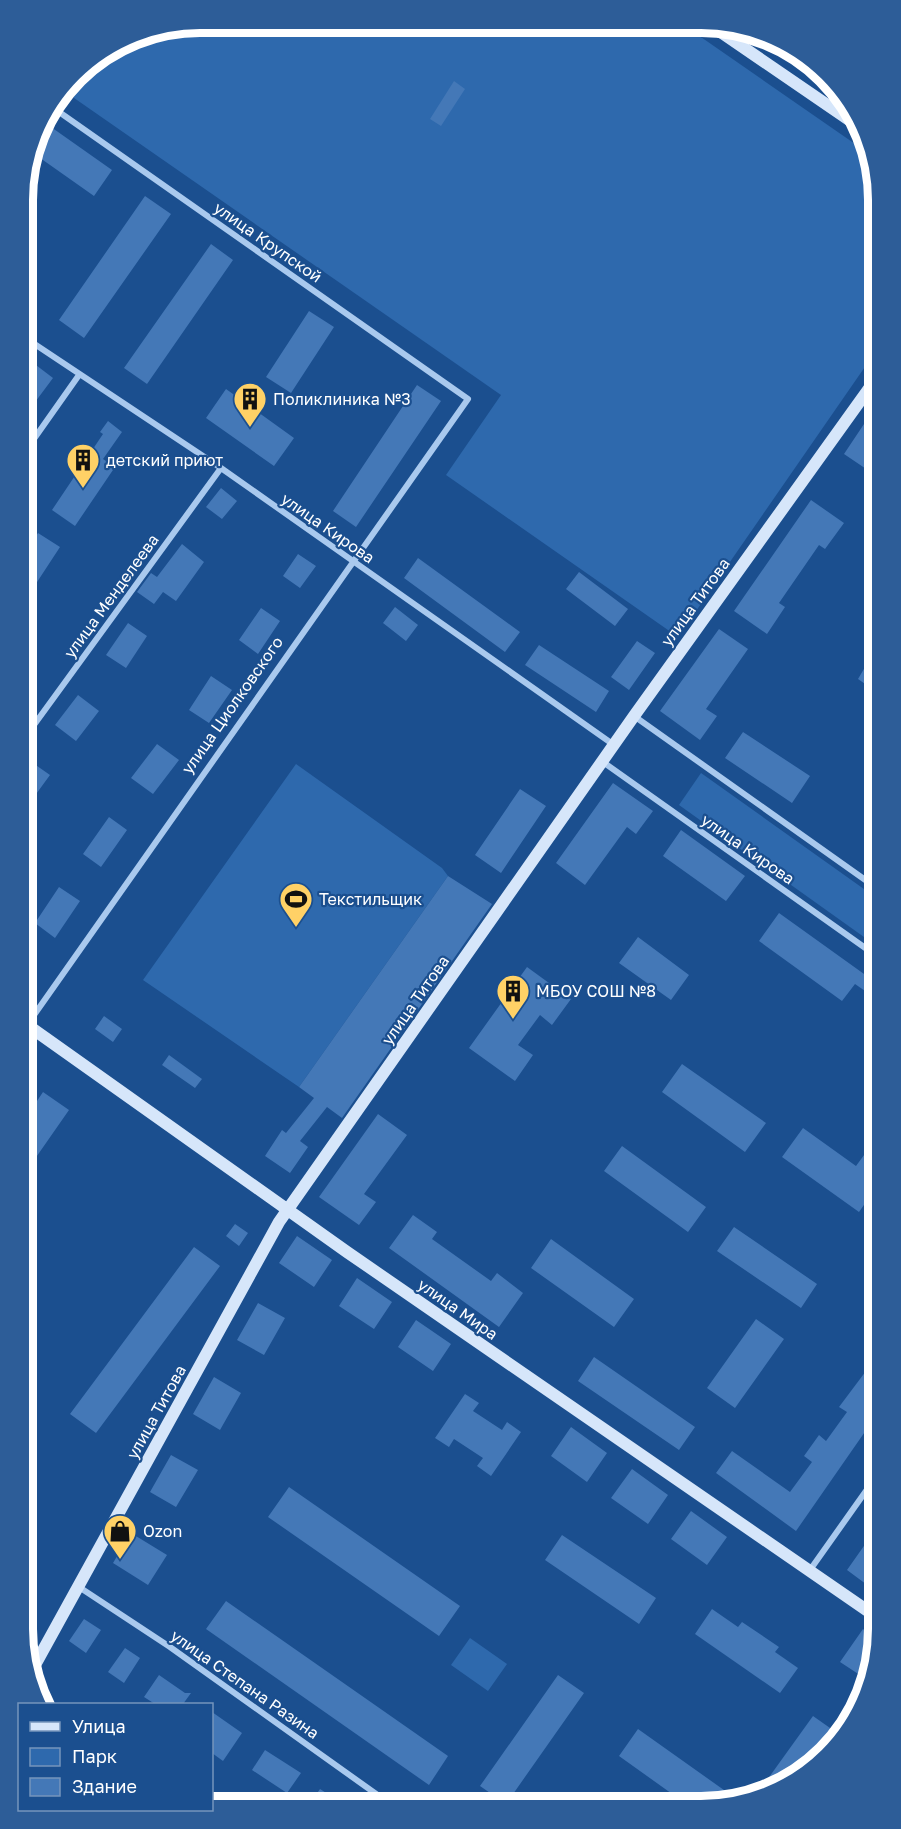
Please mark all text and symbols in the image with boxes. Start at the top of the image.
street label: улица Крупской [210,197,326,287]
building icon: Поликлиника №3 [232,381,268,428]
place label: Поликлиника №3 [273,389,411,409]
building icon: детский приют [65,442,101,489]
place label: детский приют [106,450,223,470]
street label: улица Кирова [277,488,379,568]
street label: улица Менделеева [59,530,163,662]
street label: улица Титова [656,554,734,650]
street label: улица Циолковского [177,632,287,778]
street label: улица Кирова [697,809,799,889]
sports icon: Текстильщик [278,881,314,928]
place label: Текстильщик [319,889,422,909]
street label: улица Титова [377,951,453,1049]
building icon: МБОУ СОШ №8 [495,973,531,1020]
place label: МБОУ СОШ №8 [536,981,656,1001]
street label: улица Мира [414,1274,502,1344]
street label: улица Титова [122,1361,190,1463]
shop icon: Ozon [102,1513,138,1560]
place label: Ozon [143,1521,182,1541]
street label: улица Степана Разина [167,1625,323,1743]
legend [18,1703,213,1811]
text: Улица [72,1715,126,1737]
text: Парк [72,1745,117,1767]
text: Здание [72,1775,137,1797]

